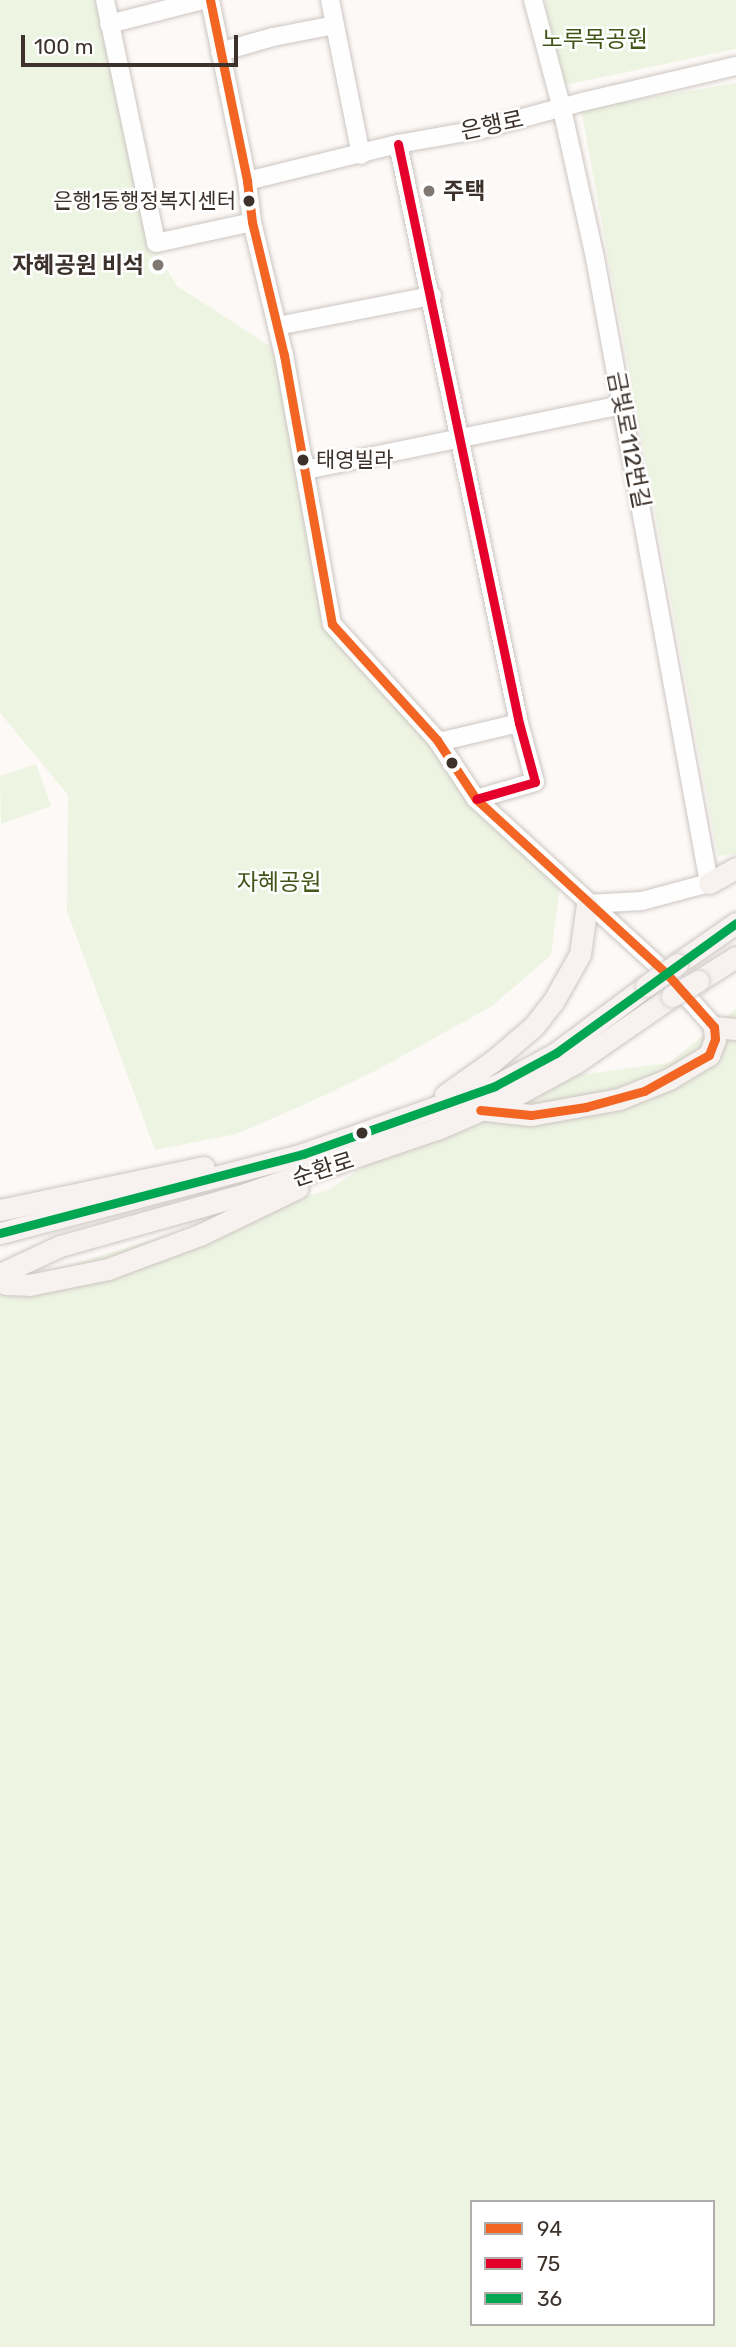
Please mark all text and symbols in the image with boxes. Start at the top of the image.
scale bar [24,21,242,65]
park label: 노루목공원 [542,25,648,53]
text: 100 m [34,34,93,59]
street label: 은행로 [458,105,526,145]
place label: 주택 [443,177,485,205]
marker: 주택 [421,183,437,199]
place label: 은행1동행정복지센터 [53,188,236,214]
marker: 은행1동행정복지센터 [242,194,256,208]
place label: 자혜공원 비석 [12,251,144,279]
marker: 자혜공원 비석 [150,257,166,273]
street label: 금빛로112번길 [602,369,656,511]
place label: 태영빌라 [316,447,393,473]
marker: 태영빌라 [296,453,310,467]
unlabelled marker [445,756,459,770]
park label: 자혜공원 [237,868,321,896]
unlabelled marker [355,1126,369,1140]
street label: 순환로 [289,1146,357,1192]
legend [470,2200,715,2326]
text: 94 [537,2216,562,2241]
text: 75 [537,2251,560,2276]
text: 36 [537,2286,562,2311]

